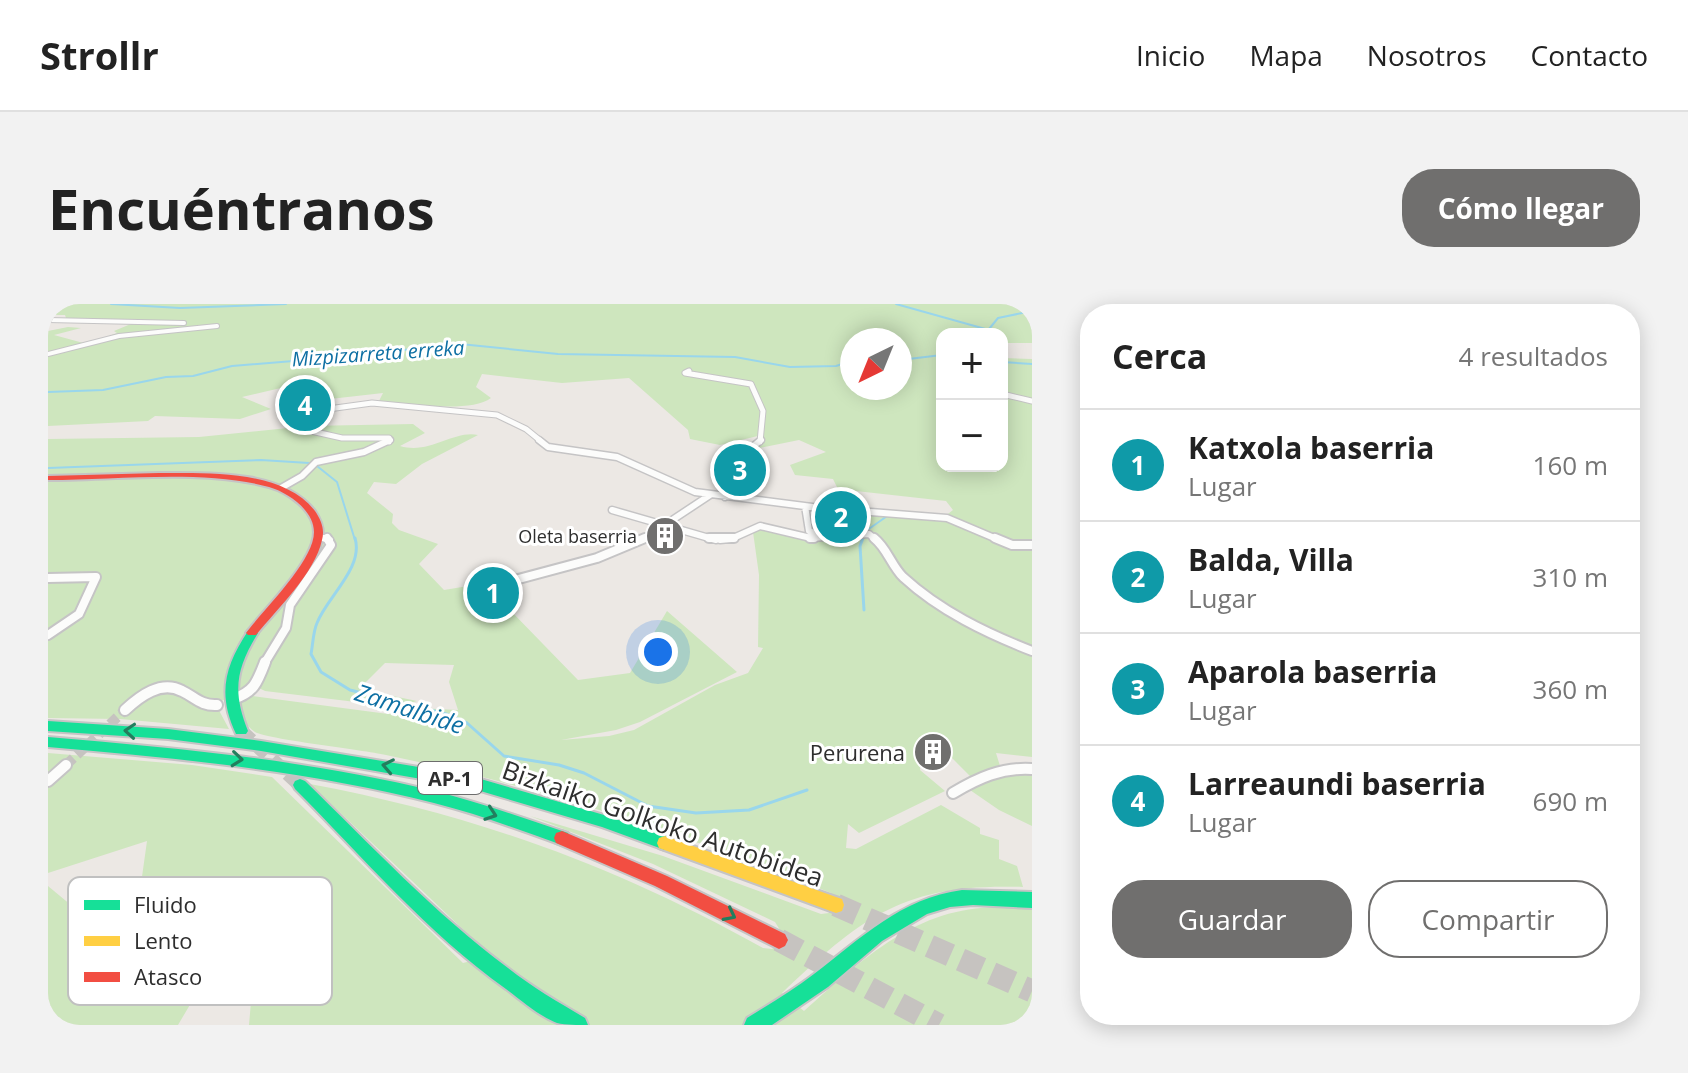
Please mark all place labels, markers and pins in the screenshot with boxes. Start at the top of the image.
pin: 4 [279,375,331,435]
pin: 3 [714,440,766,500]
pin: 2 [815,487,867,547]
building icon: Oleta baserria [644,515,686,557]
place label: Oleta baserria [518,524,637,548]
pin: 1 [467,563,519,623]
building icon: Perurena [912,731,954,773]
place label: Perurena [810,737,905,767]

